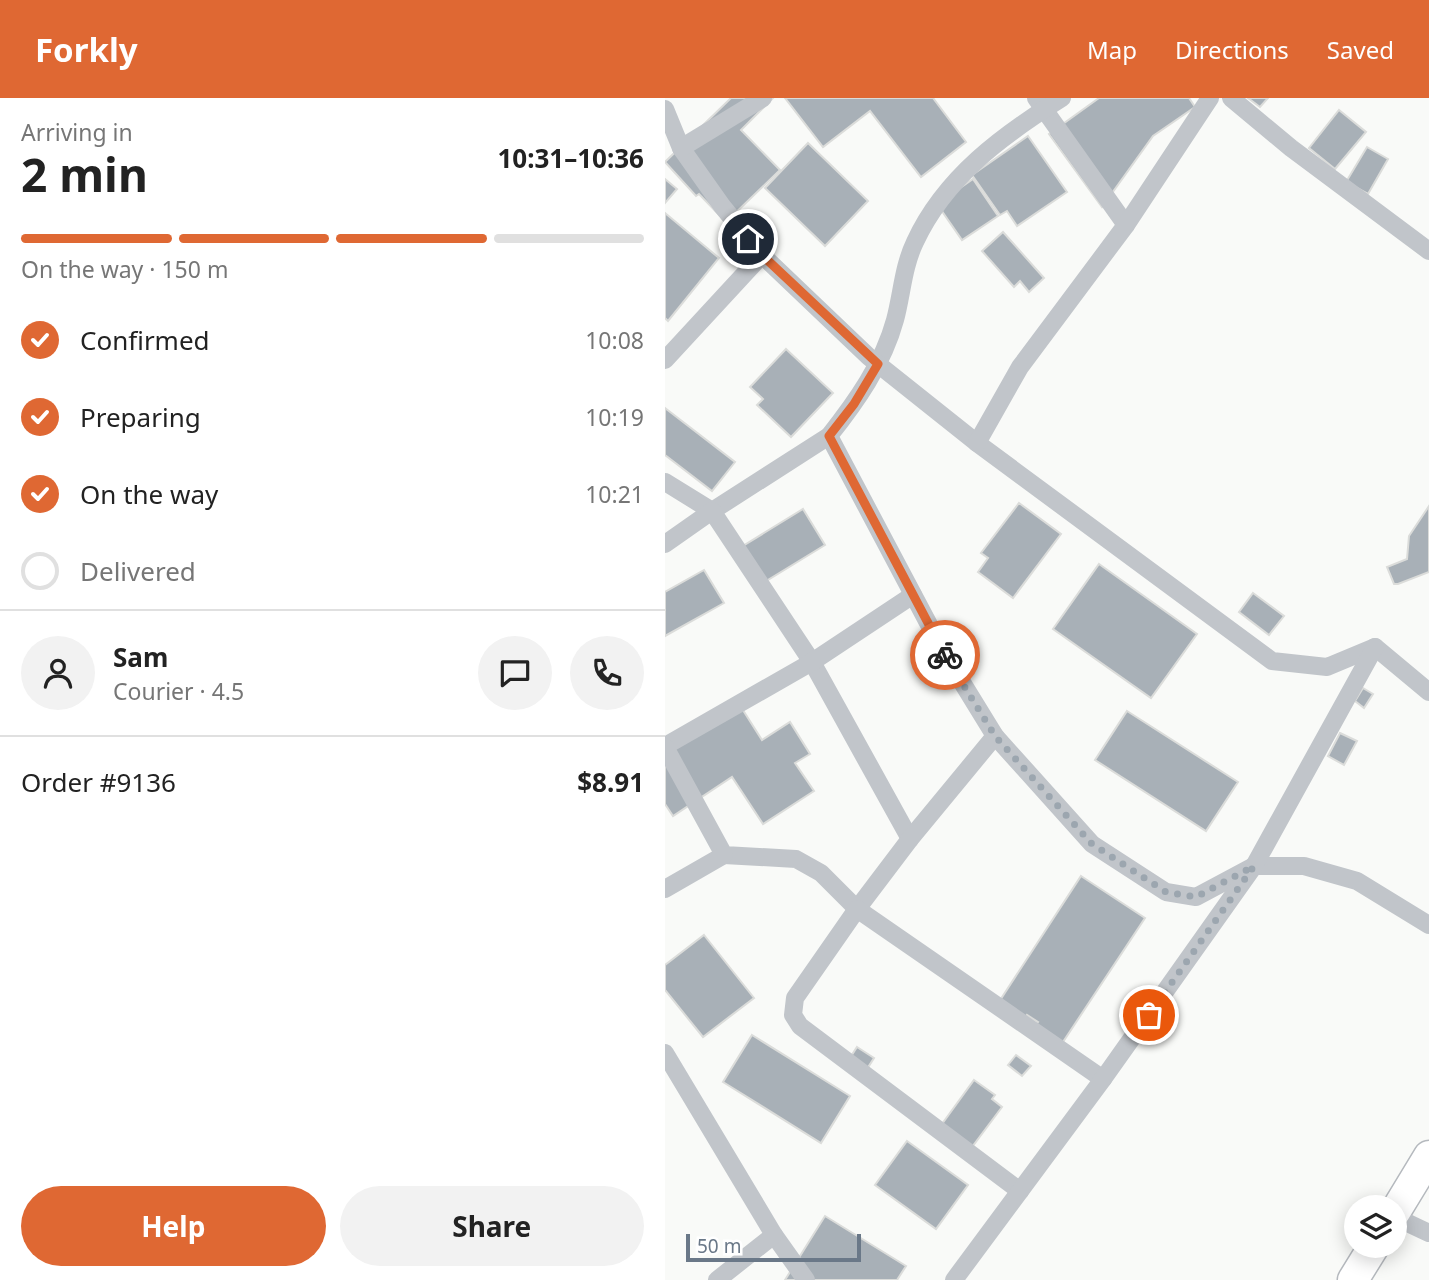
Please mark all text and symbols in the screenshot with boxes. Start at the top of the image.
text: Forkly [35,27,138,72]
text: Map [1087,33,1137,66]
text: Directions [1175,33,1289,66]
text: Saved [1327,33,1394,66]
text: Arriving in [21,116,133,148]
text: 10:31–10:36 [497,140,644,176]
text: 2 min [21,143,148,205]
pin [718,209,778,269]
icon: home [729,220,767,258]
text: On the way · 150 m [21,253,228,285]
icon: check [21,321,59,359]
text: Confirmed [80,322,210,358]
text: 10:08 [585,324,644,356]
icon: check [21,398,59,436]
text: Preparing [80,399,201,435]
text: 10:19 [585,401,644,433]
icon: check [21,475,59,513]
text: On the way [80,476,218,512]
text: 10:21 [585,478,644,510]
text: Delivered [80,553,196,589]
courier [910,620,980,690]
button: person [21,636,95,710]
button: chat [478,636,552,710]
button: phone [570,636,644,710]
icon: bike [926,636,964,674]
text: Sam [113,639,168,675]
text: Courier · 4.5 [113,675,244,707]
text: Order #9136 [21,764,176,800]
text: $8.91 [577,764,644,800]
pin [1119,985,1179,1045]
icon: bag [1130,996,1168,1034]
button: Help [21,1186,326,1266]
button: Share [340,1186,644,1266]
map controls [1344,1195,1407,1258]
button: layers [1344,1195,1407,1258]
scale bar [686,1231,861,1263]
text: 50 m [697,1233,741,1259]

